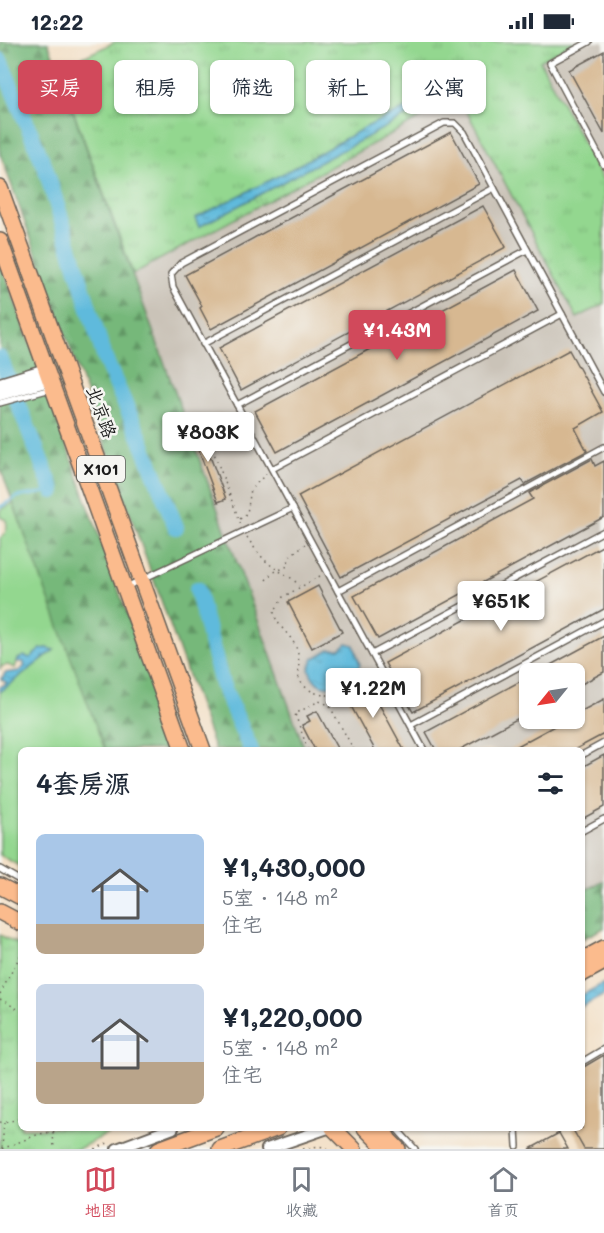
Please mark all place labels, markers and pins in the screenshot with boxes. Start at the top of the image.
pin: ¥1.43M [348,310,446,361]
pin: ¥803K [166,412,250,463]
pin: ¥651K [459,581,543,632]
pin: ¥1.22M [324,668,422,719]

